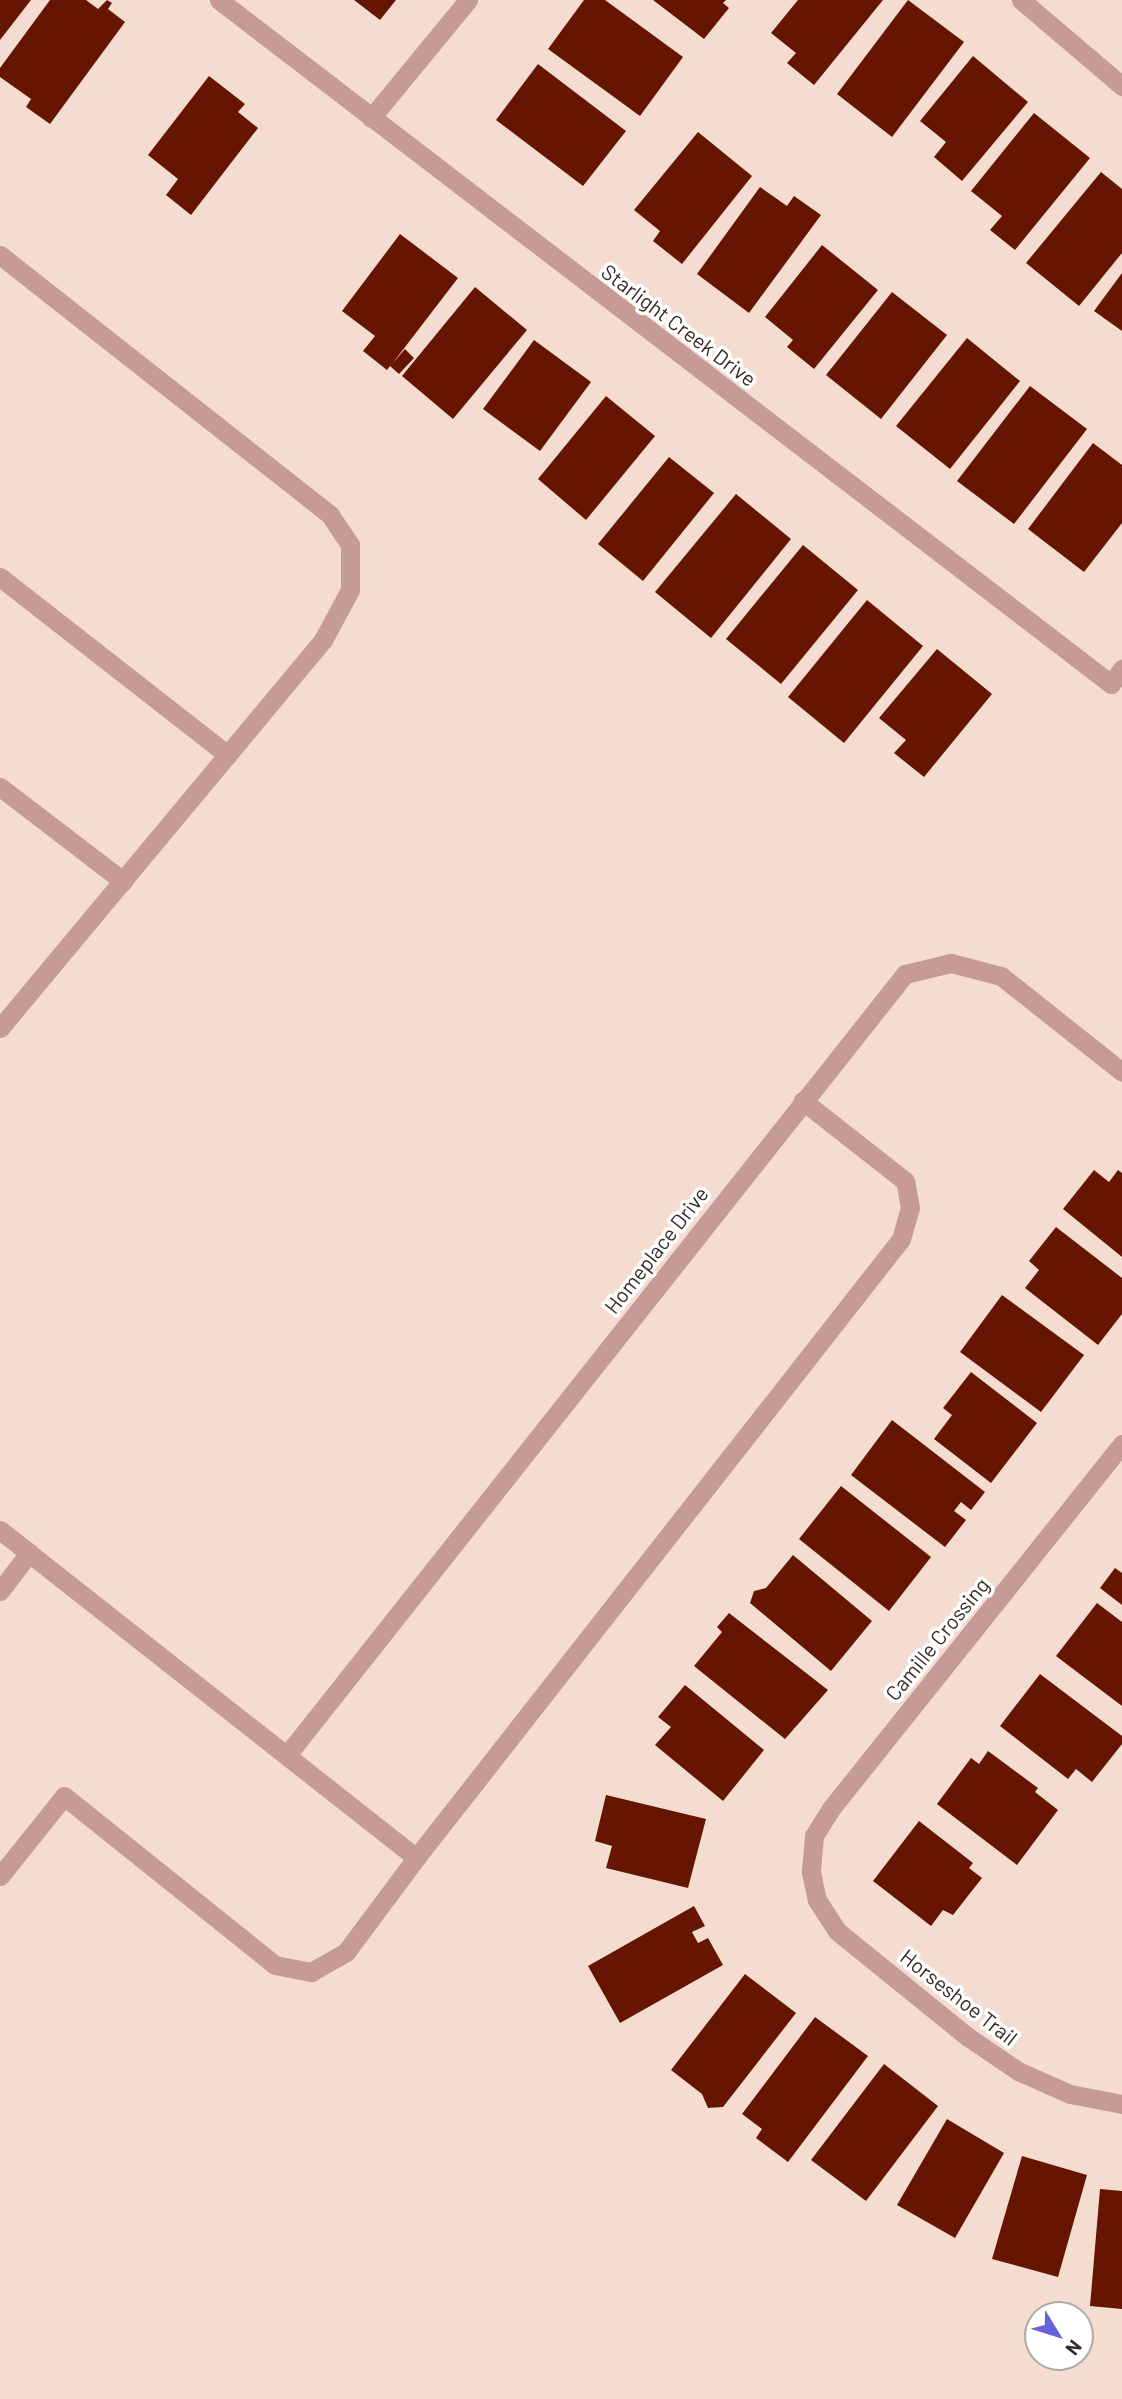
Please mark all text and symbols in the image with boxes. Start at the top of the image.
street label: Starlight Creek Drive [597,259,761,391]
street label: Homeplace Drive [599,1182,713,1318]
street label: Camille Crossing [880,1573,994,1705]
street label: Horseshoe Trail [896,1944,1022,2050]
north arrow [1024,2301,1094,2371]
text: N [1061,2336,1087,2360]

